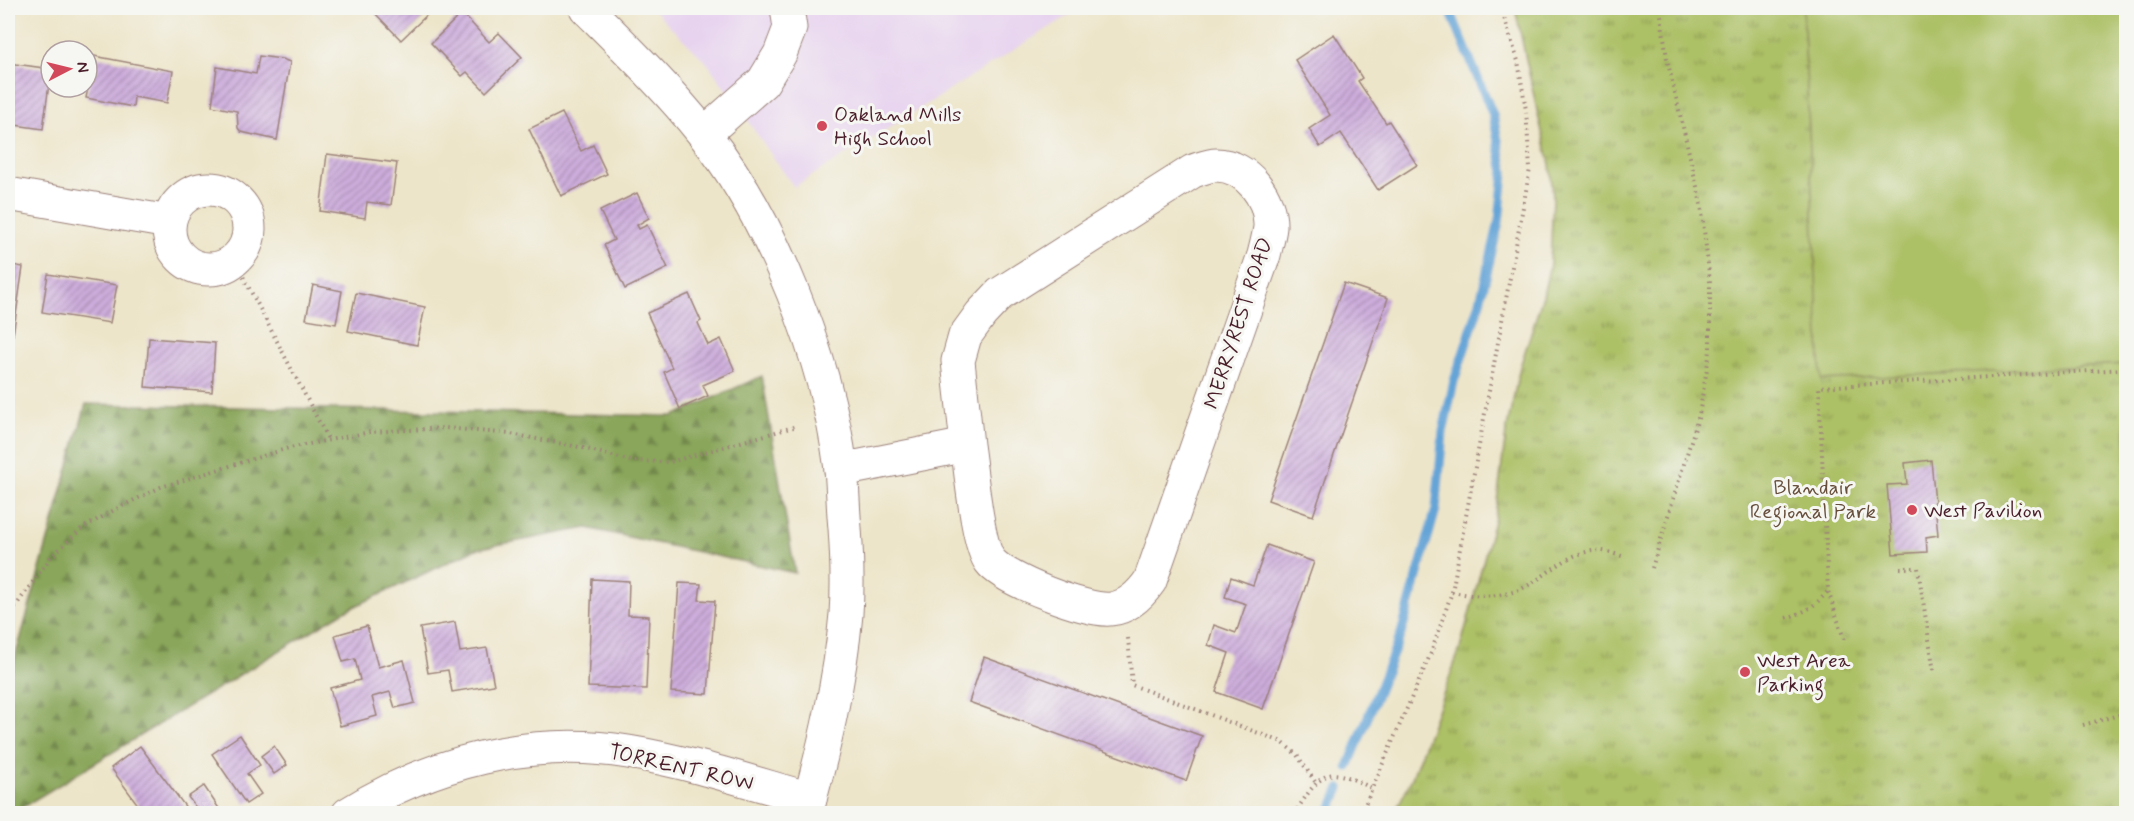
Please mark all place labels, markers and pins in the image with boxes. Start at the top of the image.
place label: Oakland Mills High School [834,101,962,155]
marker: Oakland Mills High School [815,119,829,133]
place label: West Pavilion [1924,497,2042,525]
marker: West Pavilion [1905,503,1919,517]
place label: West Area Parking [1757,647,1851,701]
marker: West Area Parking [1738,665,1752,679]

